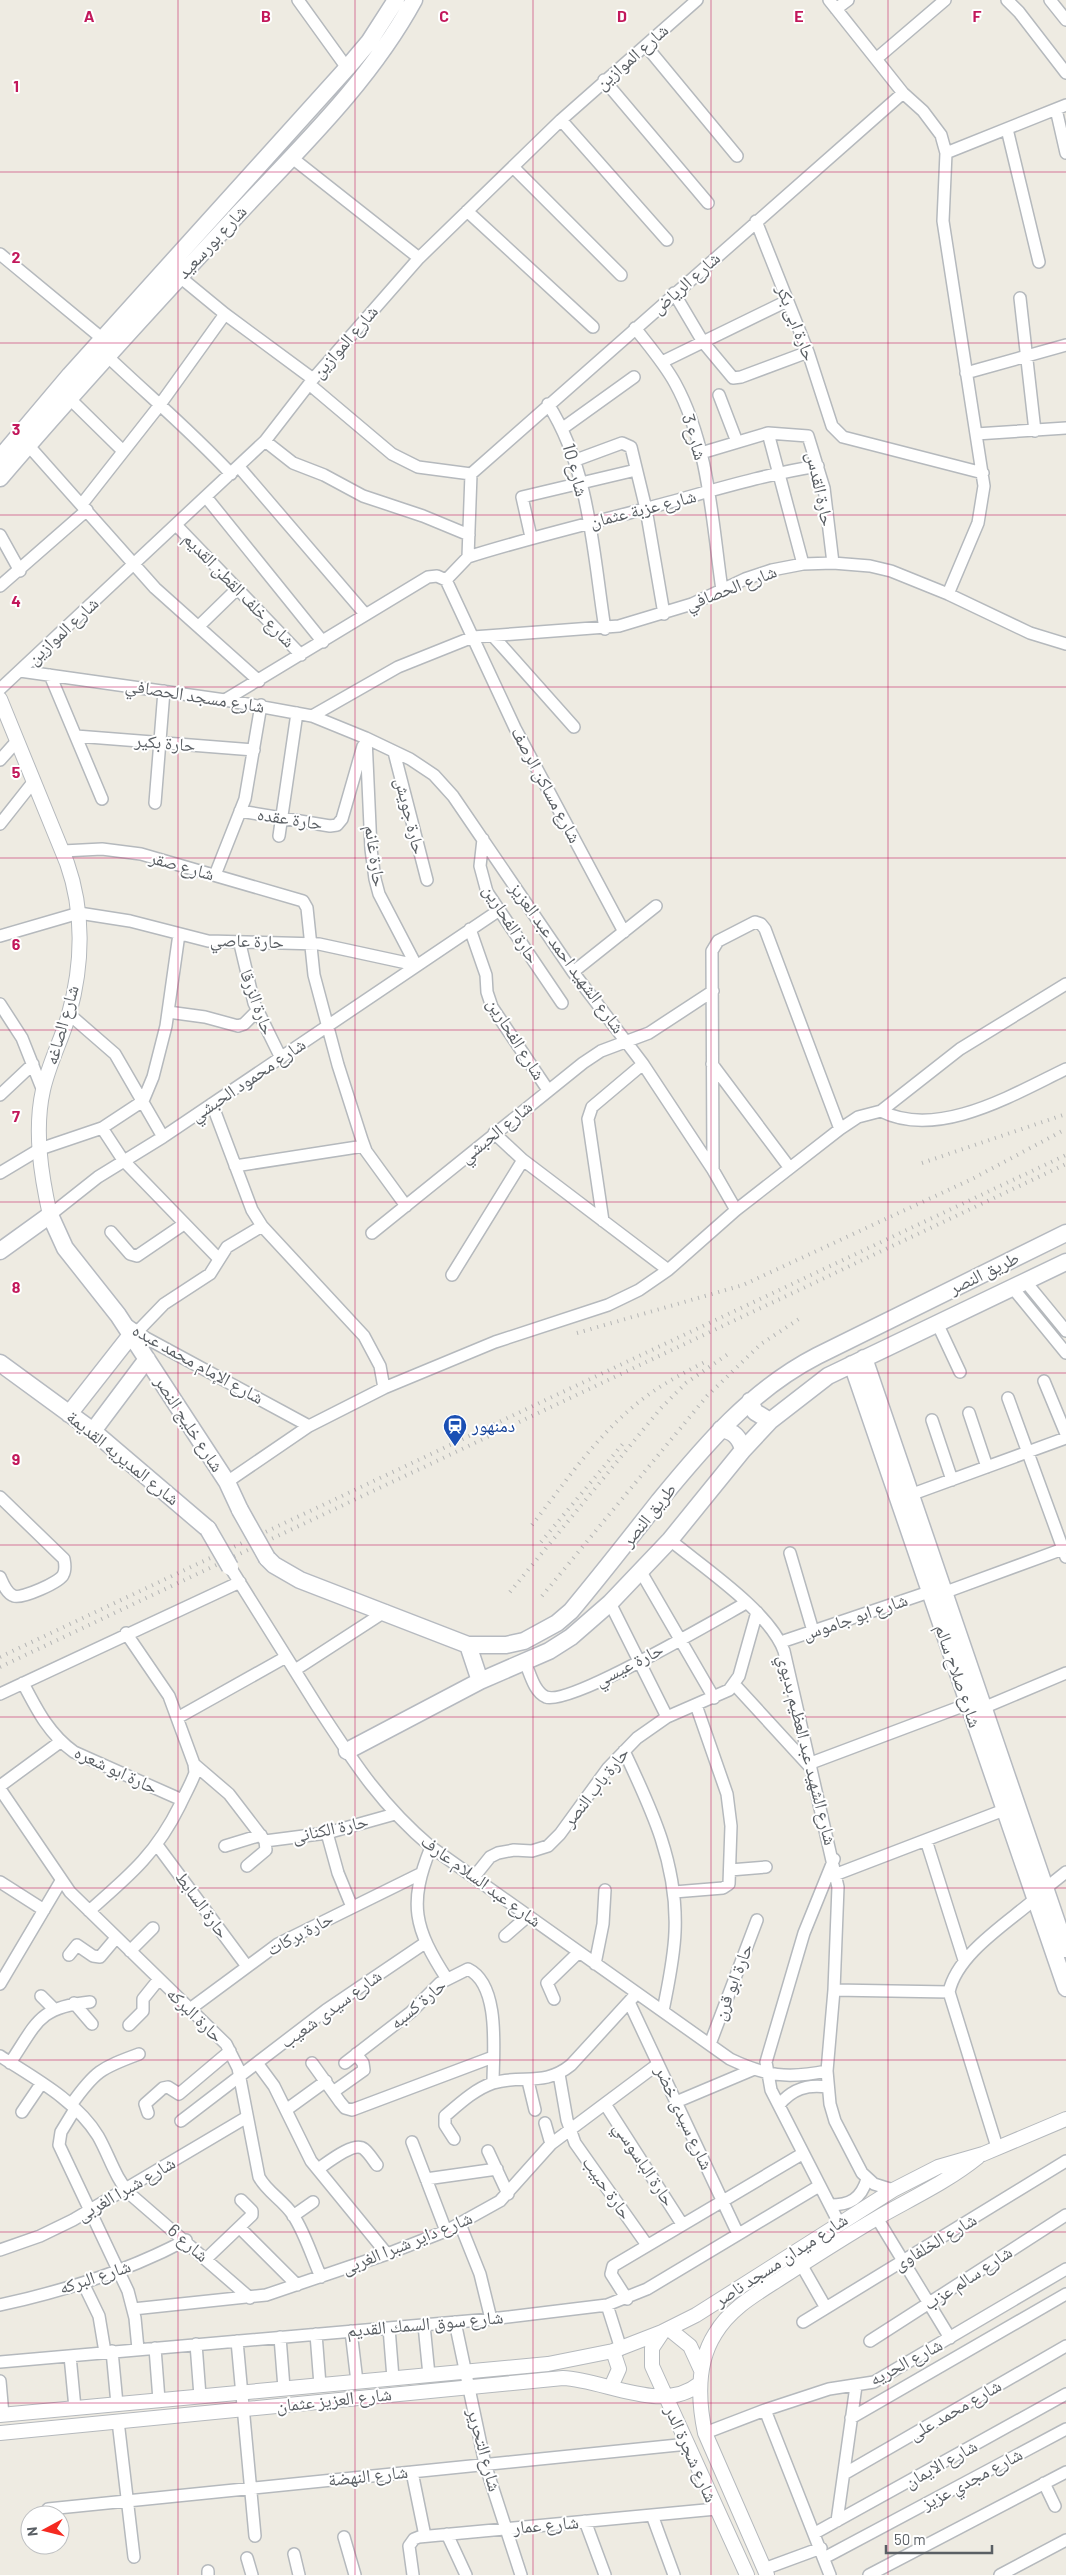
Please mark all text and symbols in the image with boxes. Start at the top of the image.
text: A [84,6,95,25]
text: B [261,6,271,25]
text: C [439,6,449,25]
text: D [617,6,627,25]
text: E [794,6,804,25]
text: F [973,6,982,25]
street label: شارع الموازين [590,19,673,95]
text: 1 [13,76,19,95]
street label: شارع بورسعيد [172,200,252,283]
text: 2 [12,247,21,266]
street label: شارع الرياض [647,247,725,319]
street label: حارة ابى بكر [771,281,821,364]
street label: شارع الموازين [307,300,383,383]
street label: شارع 3 [677,411,712,463]
text: 3 [12,419,20,438]
street label: شارع 10 [557,441,594,499]
street label: حارة القدس [801,449,840,528]
street label: شارع عزبة عثمان [587,484,699,533]
street label: شارع خلف القطن القديم [178,527,300,653]
street label: شارع الحصافي [682,560,781,619]
text: 4 [11,591,21,610]
street label: شارع الموازين [22,592,103,670]
street label: شارع مسجد الحصافي [123,673,266,721]
street label: شارع مساكن الرصف [506,723,587,847]
street label: حارة بكير [133,728,196,756]
text: 5 [12,762,21,781]
street label: حارة جويش [390,775,431,857]
street label: حارة عقده [256,802,324,834]
street label: حارة غانم [359,824,391,888]
street label: شارع صقر [146,845,217,886]
street label: شارع الشهيد احمد عبد العزيز [504,877,630,1038]
street label: حارة الفحارين [478,880,545,968]
street label: حارة عاصي [209,928,284,957]
text: 6 [12,934,21,953]
street label: حارة الزرقا [236,966,280,1038]
street label: شارع الصاغه [39,982,84,1067]
street label: شارع الفحارين [482,993,551,1084]
street label: شارع محمود الحبشي [186,1032,312,1130]
street label: شارع الحبشي [454,1095,539,1171]
text: 7 [12,1106,20,1125]
street label: طريق النصر [944,1246,1023,1300]
text: 8 [12,1277,21,1296]
street label: شارع الإمام محمد عبده [128,1318,268,1410]
street label: شارع خليج النصر [148,1370,229,1477]
street label: شارع المديريه القديمة [62,1405,184,1510]
station icon: دمنهور [442,1413,468,1447]
place label: دمنهور [471,1414,515,1436]
text: 9 [12,1449,20,1468]
street label: طريق النصر [615,1478,681,1552]
street label: شارع ابو جاموس [799,1588,911,1645]
street label: شارع صلاح سالم [929,1621,987,1731]
street label: حارة عيسي [591,1638,668,1695]
street label: شارع الشهيد عبد العظيم بديوي [769,1652,842,1848]
street label: حارة ابو شعره [71,1740,161,1798]
street label: حارة باب النصر [557,1742,634,1832]
street label: حارة الكنانى [290,1809,370,1848]
street label: شارع عبد السلام عارف [416,1829,546,1933]
street label: حارة السابط [171,1867,234,1943]
street label: حارة بركات [263,1906,337,1960]
street label: حارة ابو قرن [707,1940,758,2024]
street label: شارع سيدى شعيب [275,1964,386,2053]
street label: حارة كسبه [385,1973,450,2034]
street label: حارة البركه [162,1982,229,2047]
street label: شارع سيدى خضر [650,2061,719,2173]
street label: حارة الباسوسي [606,2117,680,2212]
street label: شارع شبرا الغربى [72,2151,179,2226]
street label: حارة حبيب [578,2152,637,2223]
street label: شارع داير شبرا الغربى [338,2206,476,2279]
street label: شارع ميدان مسجد ناصر [709,2208,852,2312]
street label: شارع الخلفاوى [889,2208,981,2275]
street label: شارع 6 [163,2218,214,2267]
street label: شارع سالم عزب [919,2240,1017,2316]
street label: شارع البركه [56,2254,134,2299]
street label: شارع سوق السمك القديم [346,2305,504,2343]
street label: شارع الحريه [865,2333,946,2390]
street label: شارع محمد على [904,2374,1005,2445]
street label: شارع العزيز عثمان [275,2382,393,2417]
street label: شارع شجرة الدر [660,2401,723,2506]
street label: شارع التحرير [462,2405,507,2494]
street label: شارع الايمان [900,2434,981,2493]
street label: شارع مجدي عزيز [916,2442,1028,2518]
street label: شارع النهضة [327,2460,409,2491]
north arrow [20,2505,70,2555]
street label: شارع عمار [511,2510,580,2539]
scale bar [886,2522,992,2554]
text: N [23,2526,41,2537]
text: 50 m [894,2530,926,2548]

